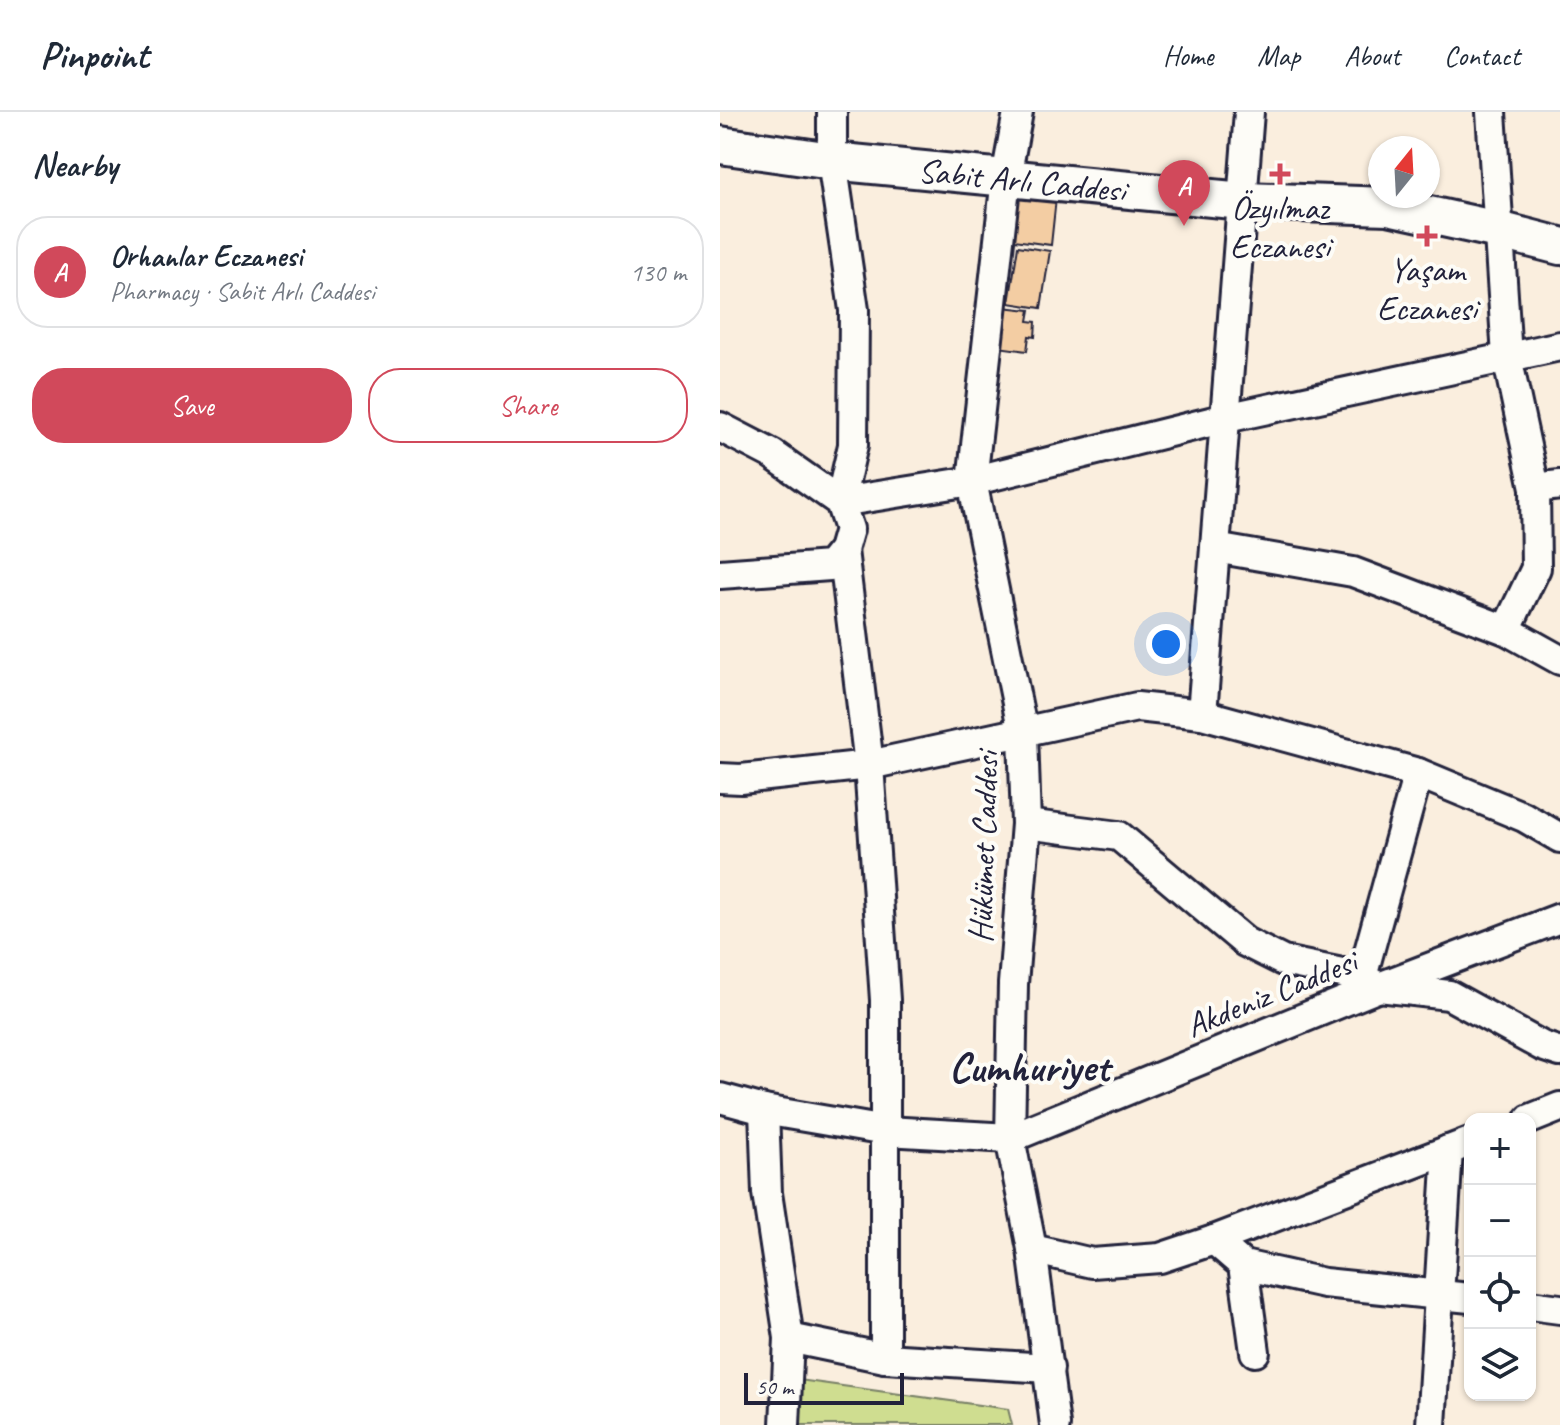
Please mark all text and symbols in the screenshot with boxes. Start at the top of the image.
text: Pinpoint [40,32,149,79]
text: Home [1163,38,1213,73]
text: Map [1257,38,1300,73]
text: About [1344,38,1400,73]
text: Contact [1444,38,1520,73]
north arrow [1368,136,1440,208]
text: Nearby [32,143,118,186]
street label: Sabit Arlı Caddesi [916,148,1132,211]
pin: A [1158,160,1210,226]
marker: Özyılmaz Eczanesi [1271,165,1289,183]
place label: Özyılmaz Eczanesi [1230,186,1335,268]
marker: Yaşam Eczanesi [1418,227,1436,245]
text: Orhanlar Eczanesi [110,237,302,275]
place label: Yaşam Eczanesi [1377,248,1482,330]
text: A [53,256,67,289]
text: 130 m [630,256,686,289]
text: Pharmacy · Sabit Arlı Caddesi [110,275,375,308]
button: Save [32,368,352,443]
button: Share [368,368,688,443]
your location [1146,624,1186,664]
street label: Hükümet Caddesi [958,747,1008,944]
street label: Akdeniz Caddesi [1179,938,1366,1047]
district label: Cumhuriyet [949,1041,1114,1094]
map controls [1464,1113,1536,1401]
button: + [1464,1113,1536,1185]
button: − [1464,1185,1536,1257]
button: locate [1464,1257,1536,1329]
button: layers [1464,1329,1536,1401]
scale bar [744,1369,904,1405]
text: 50 m [756,1373,793,1401]

